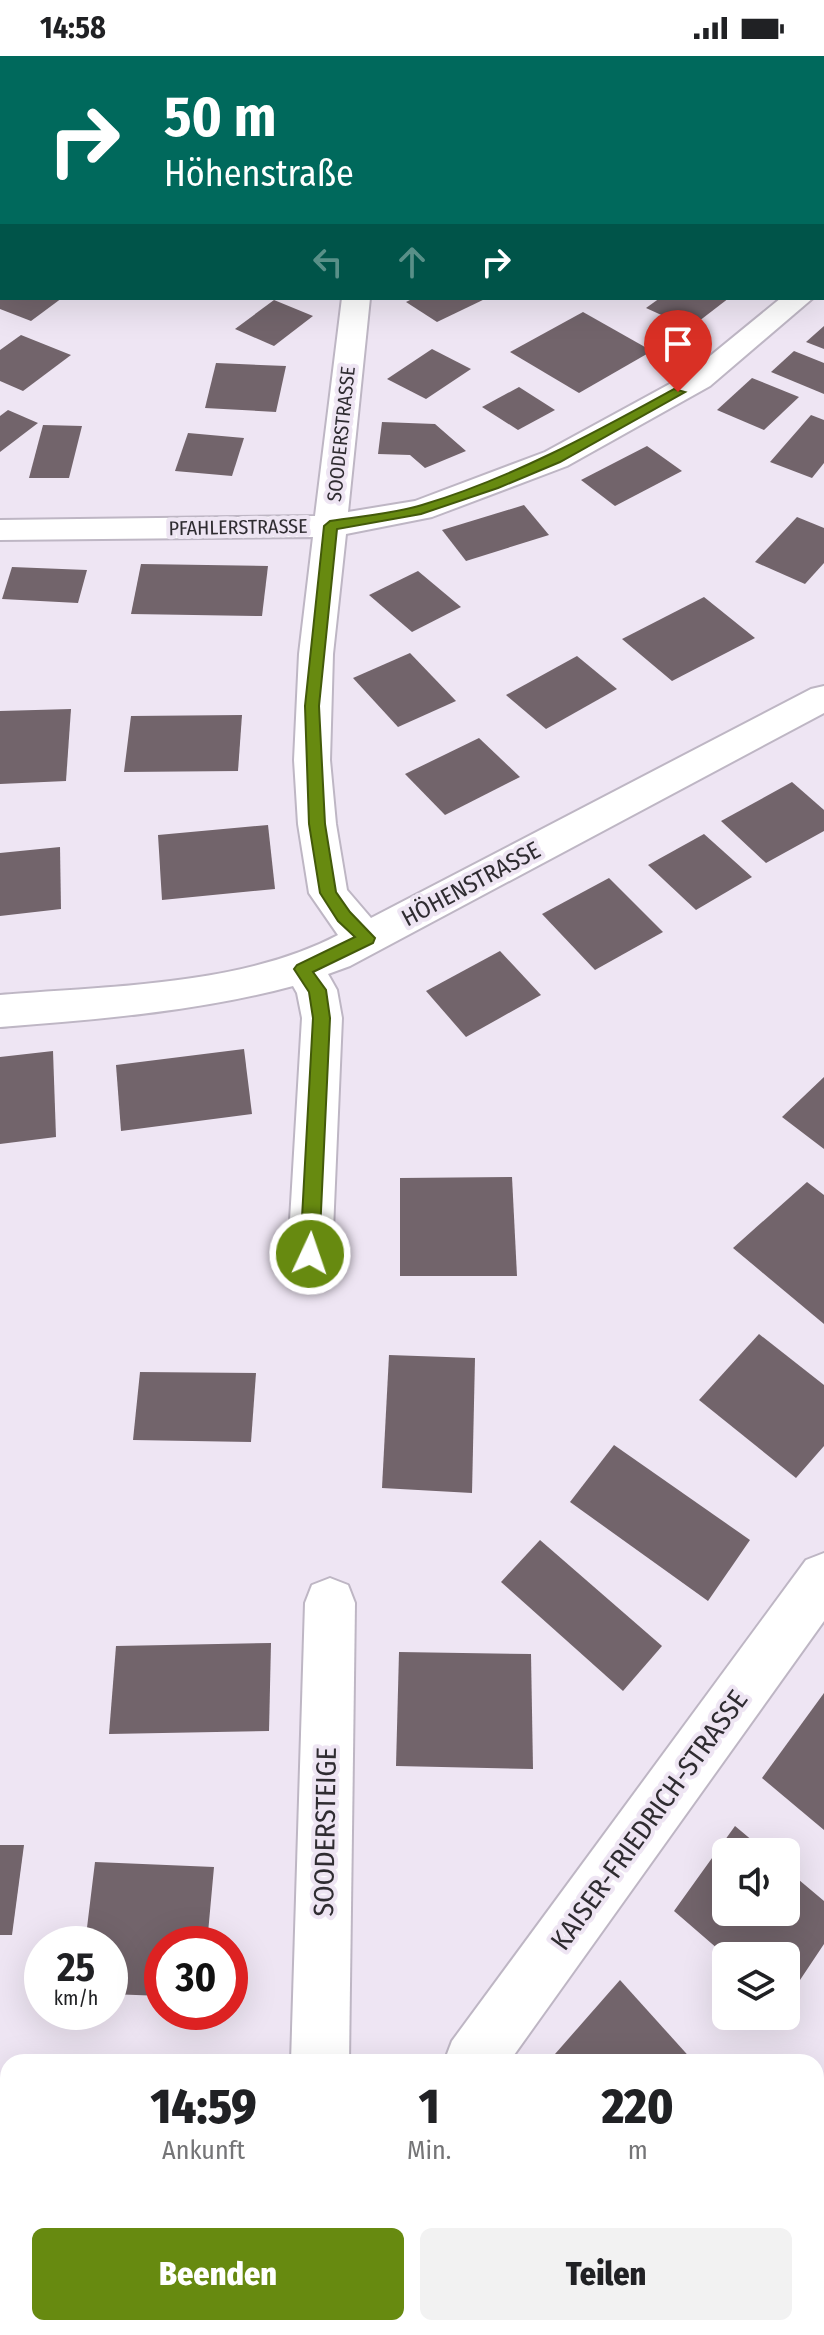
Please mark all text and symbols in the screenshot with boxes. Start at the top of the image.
text: 14:58 [40,10,106,46]
text: 50 m [164,84,276,151]
icon: right [32,88,136,192]
text: Höhenstraße [164,152,354,196]
icon: left [306,240,350,284]
icon: ahead [390,240,434,284]
icon: right [474,240,518,284]
pin [644,310,712,392]
icon: arrive [656,322,700,366]
street label: SOODERSTRASSE [322,365,360,503]
street label: PFAHLERSTRASSE [168,514,308,540]
street label: HÖHENSTRASSE [397,836,545,932]
position arrow [268,1212,352,1296]
street label: KAISER-FRIEDRICH-STRASSE [544,1684,754,1956]
street label: SOODERSTEIGE [307,1747,343,1917]
map controls [712,1838,800,2030]
button: sound [712,1838,800,1926]
speed limit sign: 30 [144,1926,248,2030]
button: layers [712,1942,800,2030]
text: 25 [57,1944,95,1992]
text: km/h [54,1986,98,2010]
text: 14:59 [150,2078,257,2136]
text: 1 [419,2078,440,2136]
text: 220 [602,2078,674,2136]
text: Ankunft [162,2135,245,2166]
text: Min. [407,2135,451,2166]
text: m [628,2135,648,2166]
button: Beenden [32,2228,404,2320]
button: Teilen [420,2228,792,2320]

